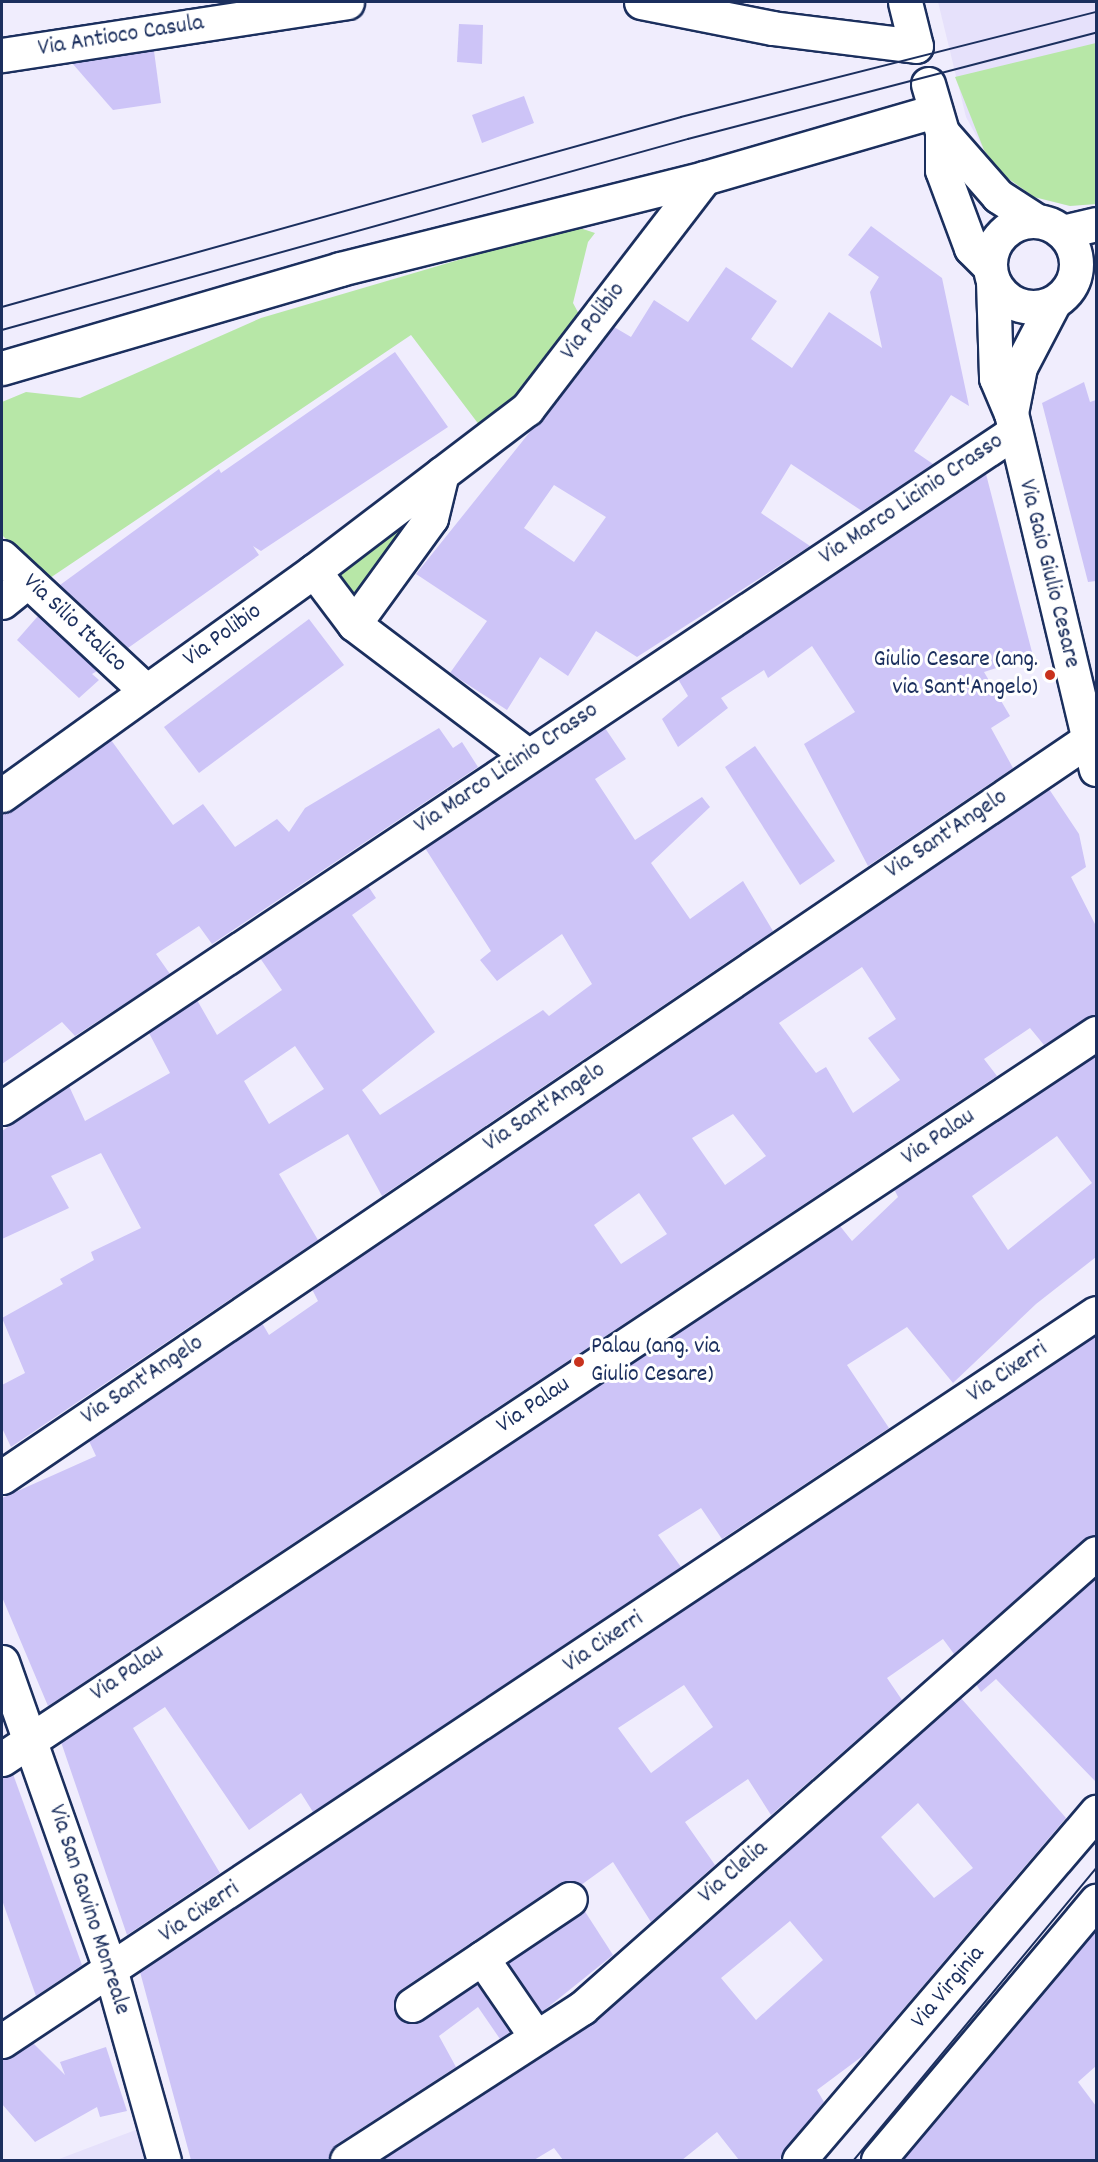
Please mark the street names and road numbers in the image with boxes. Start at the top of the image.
street label: Via Antioco Casula [36,10,206,64]
street label: Via Polibio [555,277,633,367]
street label: Via Marco Licinio Crasso [815,428,1009,572]
street label: Via Gaio Giulio Cesare [1011,477,1085,671]
street label: Via Silio Italico [16,568,132,680]
street label: Via Polibio [178,598,268,674]
street label: Via Marco Licinio Crasso [410,697,604,841]
street label: Via Sant'Angelo [881,784,1013,886]
street label: Via Sant'Angelo [479,1057,611,1159]
street label: Via Palau [897,1103,981,1173]
street label: Via Sant'Angelo [77,1330,209,1432]
street label: Via Cixerri [962,1336,1054,1410]
street label: Via Palau [492,1371,576,1441]
street label: Via Cixerri [558,1606,650,1680]
street label: Via Palau [86,1639,170,1709]
street label: Via San Gavino Monreale [40,1801,136,2019]
street label: Via Clelia [694,1835,774,1911]
street label: Via Cixerri [154,1876,246,1950]
street label: Via Virginia [906,1941,992,2035]

